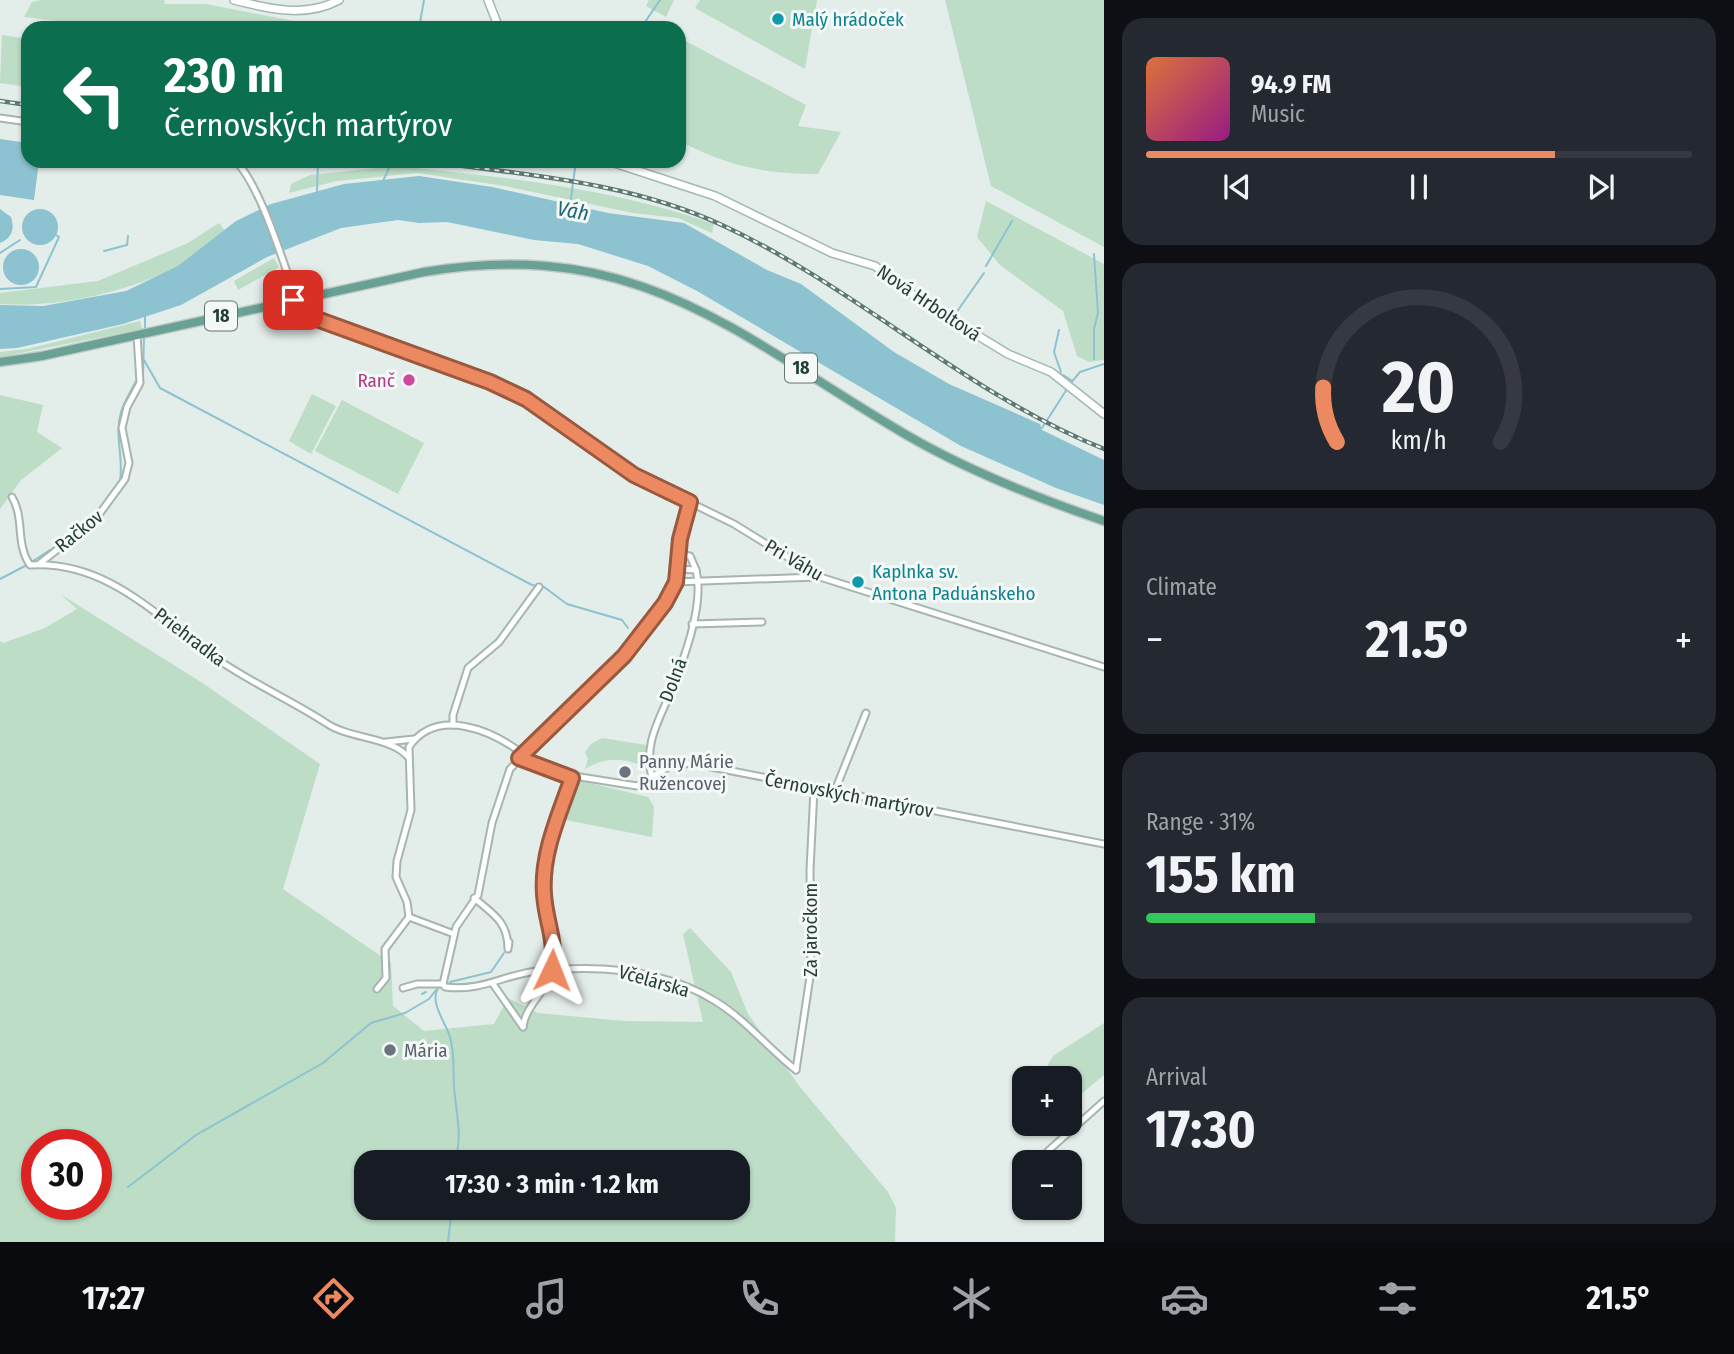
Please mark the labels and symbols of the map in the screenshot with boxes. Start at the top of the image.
place label: Malý hrádoček [792,8,904,31]
marker: Malý hrádoček [770,11,786,27]
water label: Váh [555,195,591,227]
street label: Nová Hrboltová [873,260,985,346]
pin [263,270,323,330]
road number: 18 [205,302,237,330]
road number: 18 [785,354,817,382]
place label: Ranč [357,369,395,392]
marker: Ranč [401,372,417,388]
street label: Račkov [51,505,108,557]
street label: Pri Váhu [761,534,827,586]
place label: Kaplnka sv. Antona Paduánskeho [872,560,1036,605]
marker: Kaplnka sv. Antona Paduánskeho [850,574,866,590]
street label: Priehradka [150,603,230,671]
street label: Dolná [654,655,692,705]
place label: Panny Márie Ružencovej [639,750,734,795]
marker: Panny Márie Ružencovej [617,764,633,780]
street label: Černovských martýrov [763,767,936,823]
street label: Za jaročkom [799,883,822,977]
position arrow [515,933,589,1007]
street label: Včelárska [616,960,692,1002]
place label: Mária [404,1039,448,1062]
marker: Mária [382,1042,398,1058]
speed limit sign: 30 [21,1129,112,1220]

